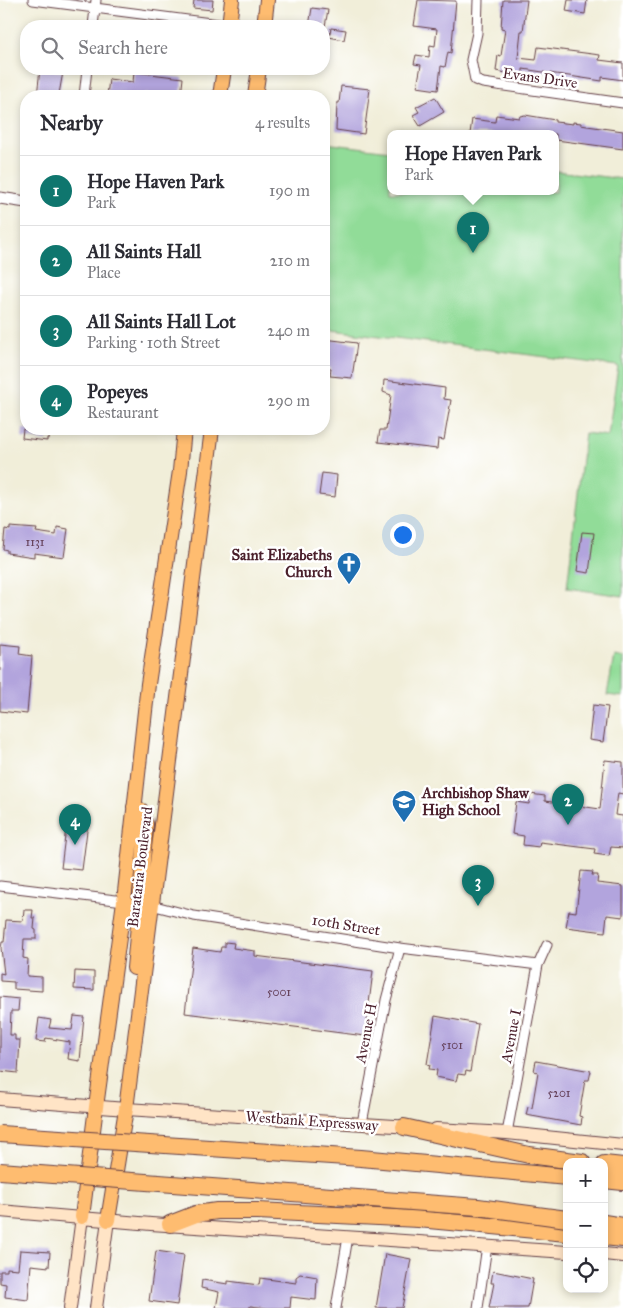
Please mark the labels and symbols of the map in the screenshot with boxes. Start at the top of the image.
street label: Evans Drive [501,64,579,92]
pin: 1 [457,212,489,253]
your location [390,522,416,548]
house number: 1131 [25,535,45,549]
place label: Saint Elizabeths Church [231,546,333,581]
church icon: Saint Elizabeths Church [336,551,362,585]
place label: Archbishop Shaw High School [421,784,530,820]
pin: 2 [552,784,584,825]
school or university icon: Archbishop Shaw High School [391,789,417,823]
pin: 4 [59,804,91,845]
street label: Barataria Boulevard [124,805,156,928]
pin: 3 [462,865,494,906]
street label: 10th Street [311,911,382,939]
house number: 5001 [267,985,291,999]
street label: Avenue H [351,1001,381,1066]
street label: Avenue I [497,1007,525,1066]
house number: 5101 [441,1038,463,1052]
house number: 5201 [547,1086,571,1100]
street label: Westbank Expressway [245,1107,380,1135]

